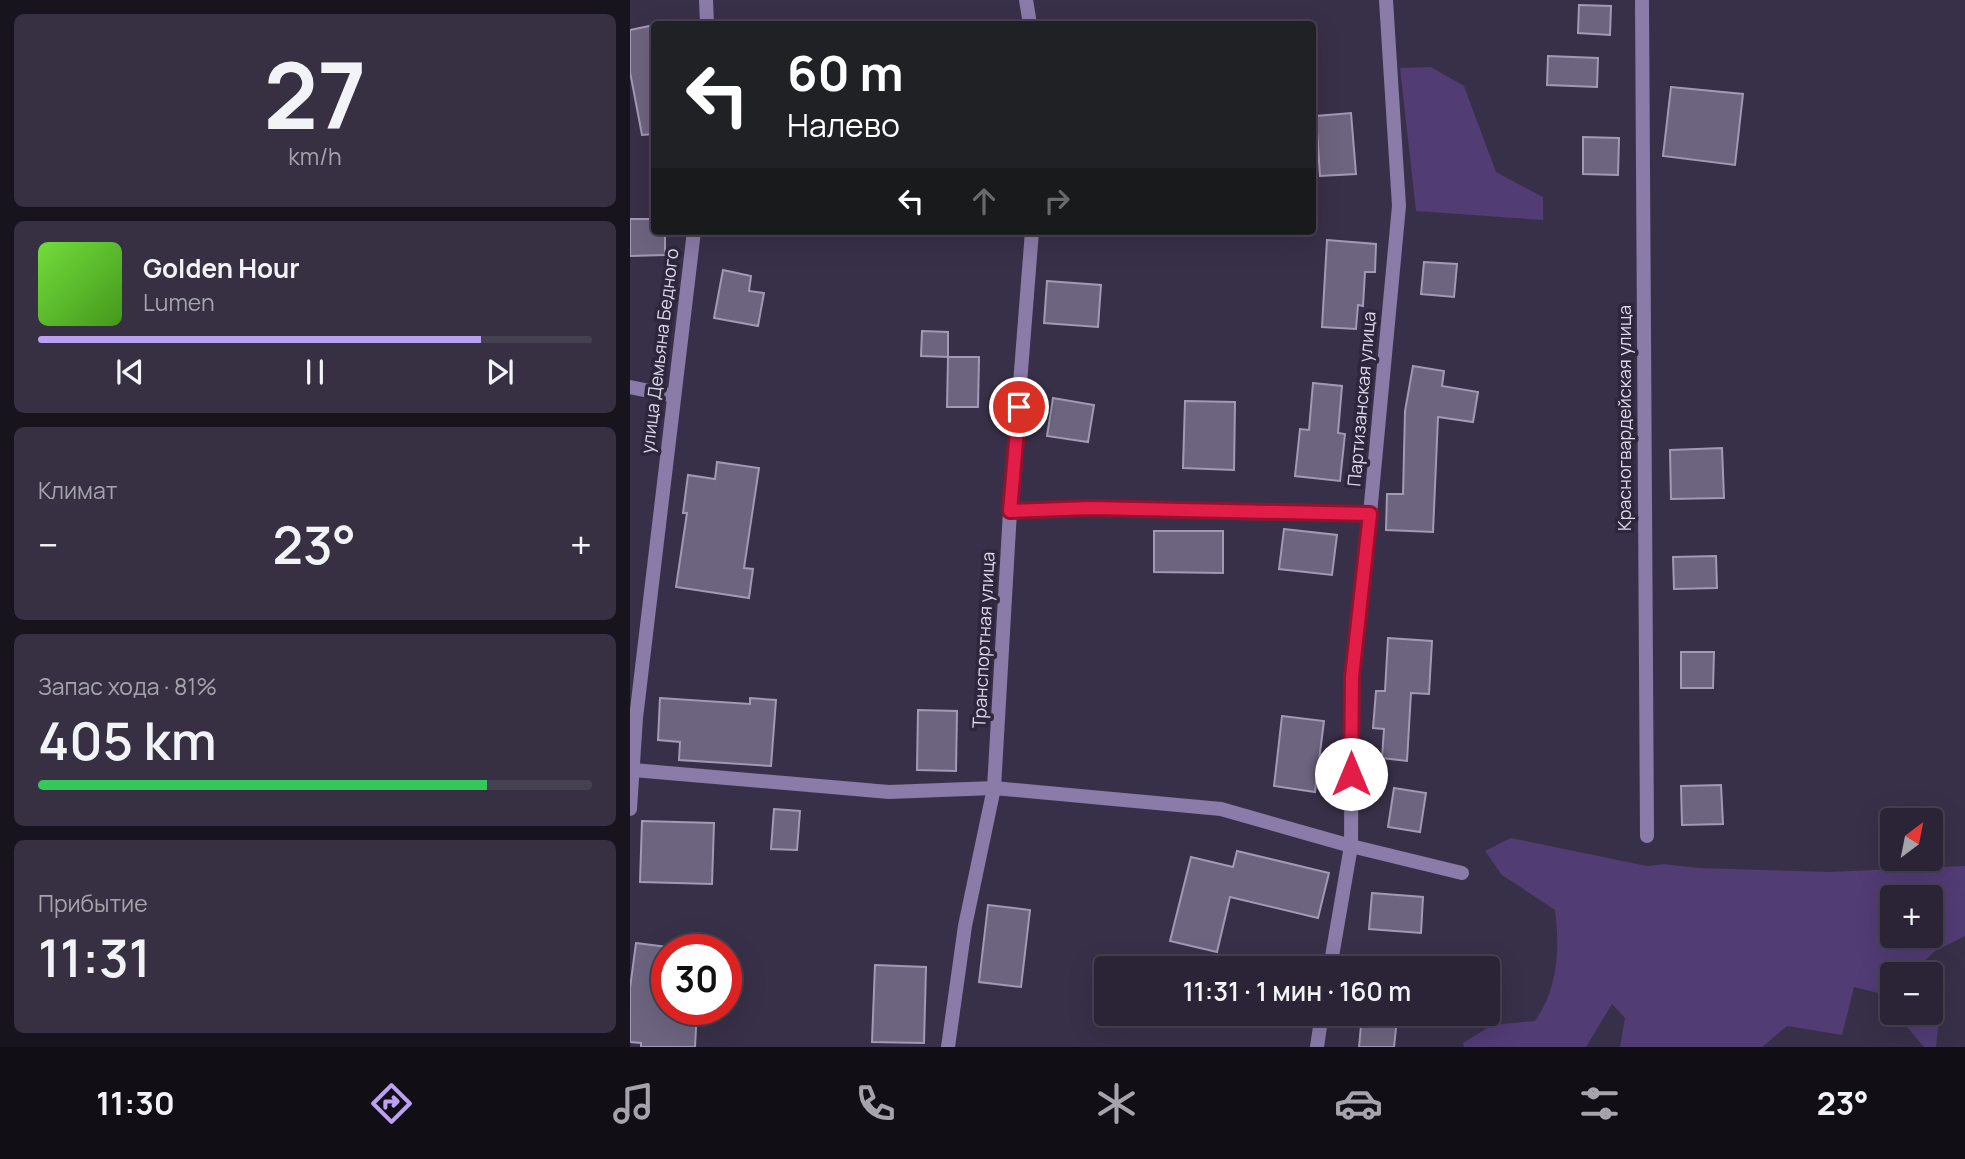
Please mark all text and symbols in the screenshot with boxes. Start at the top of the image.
text: 27 [264,32,366,156]
text: 60 m [787,39,904,106]
icon: left [672,49,763,140]
text: Налево [787,103,900,147]
text: km/h [288,140,342,172]
icon: left [892,182,930,220]
icon: ahead [965,182,1003,220]
icon: right [1038,182,1076,220]
street label: улица Демьяна Бедного [635,247,684,455]
text: Golden Hour [143,250,300,286]
text: Lumen [143,286,215,318]
street label: Красногвардейская улица [1612,305,1636,531]
street label: Партизанская улица [1341,310,1381,487]
icon: previous [111,353,149,391]
icon: pause [296,353,334,391]
icon: next [481,353,519,391]
pin [989,377,1049,437]
icon: arrive [1000,388,1038,426]
text: Климат [38,474,117,506]
text: 23° [272,509,356,580]
text: − [38,518,59,570]
text: + [570,518,592,570]
street label: Транспортная улица [966,551,1000,729]
text: Запас хода · 81% [38,670,217,702]
text: 405 km [38,705,217,776]
position arrow [1314,737,1388,811]
north arrow [1880,808,1942,872]
map controls [1880,808,1943,1025]
button: + [1880,885,1943,948]
text: Прибытие [38,887,148,919]
text: 11:31 [38,922,151,993]
speed limit sign: 30 [651,934,742,1025]
button: − [1880,962,1943,1025]
text: 11:31 · 1 мин · 160 m [1183,973,1411,1009]
icon: directions [367,1079,416,1128]
icon: music [609,1079,658,1128]
icon: phone [851,1079,900,1128]
icon: climate [1092,1079,1141,1128]
icon: car [1334,1079,1383,1128]
icon: filters [1575,1079,1624,1128]
text: 11:30 [96,1081,175,1125]
text: 23° [1817,1081,1869,1125]

